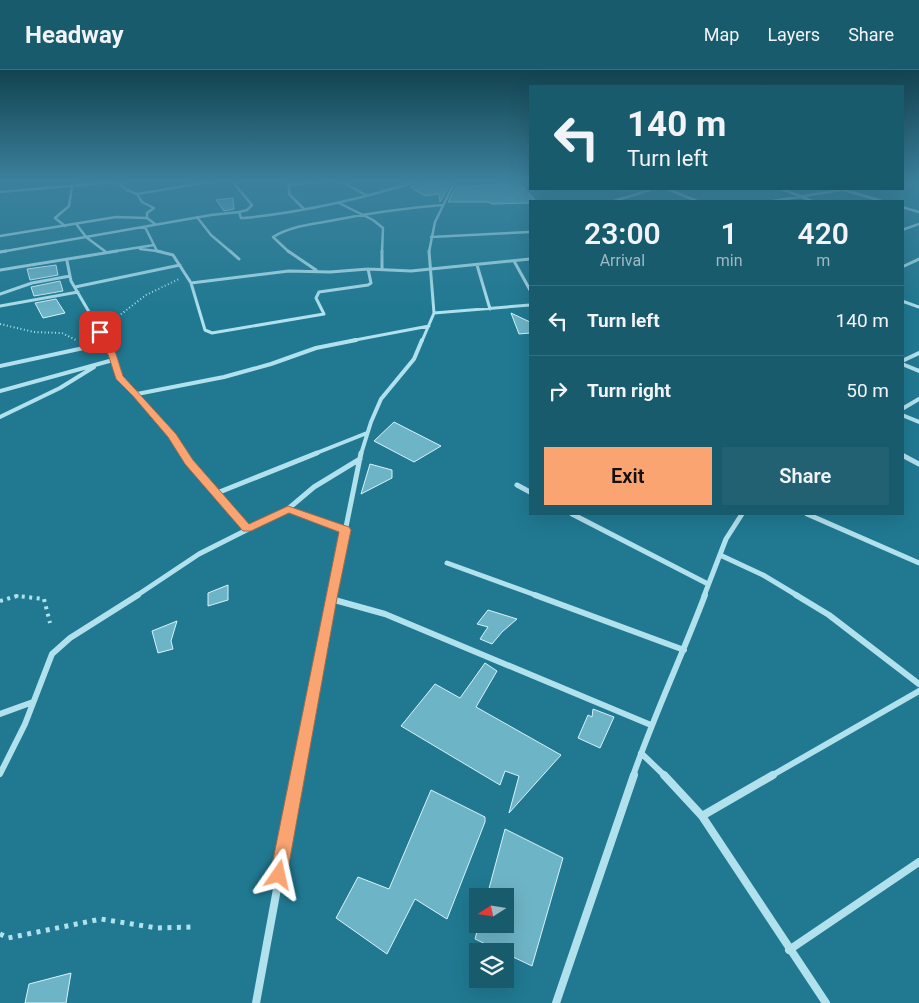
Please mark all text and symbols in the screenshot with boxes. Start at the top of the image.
text: Headway [25,21,124,49]
text: Map [704,24,739,45]
text: Layers [767,24,820,45]
text: Share [848,24,894,45]
text: 140 m [627,104,726,145]
icon: left [544,105,609,170]
text: Turn left [627,146,708,171]
text: 23:00 [584,216,661,251]
text: 1 [721,216,738,251]
text: 420 [798,216,849,251]
text: Arrival [600,251,645,270]
text: min [716,251,743,270]
text: m [816,251,830,270]
icon: left [544,307,572,335]
text: Turn left [587,309,660,332]
text: 140 m [836,309,889,332]
pin [79,311,121,353]
icon: arrive [86,318,114,346]
icon: right [544,377,572,405]
text: Turn right [587,379,671,402]
text: 50 m [846,379,889,402]
button: Exit [544,447,712,505]
button: Share [722,447,889,505]
position arrow [252,848,304,900]
north arrow [469,888,514,932]
map controls [469,888,514,988]
button: layers [469,943,514,988]

